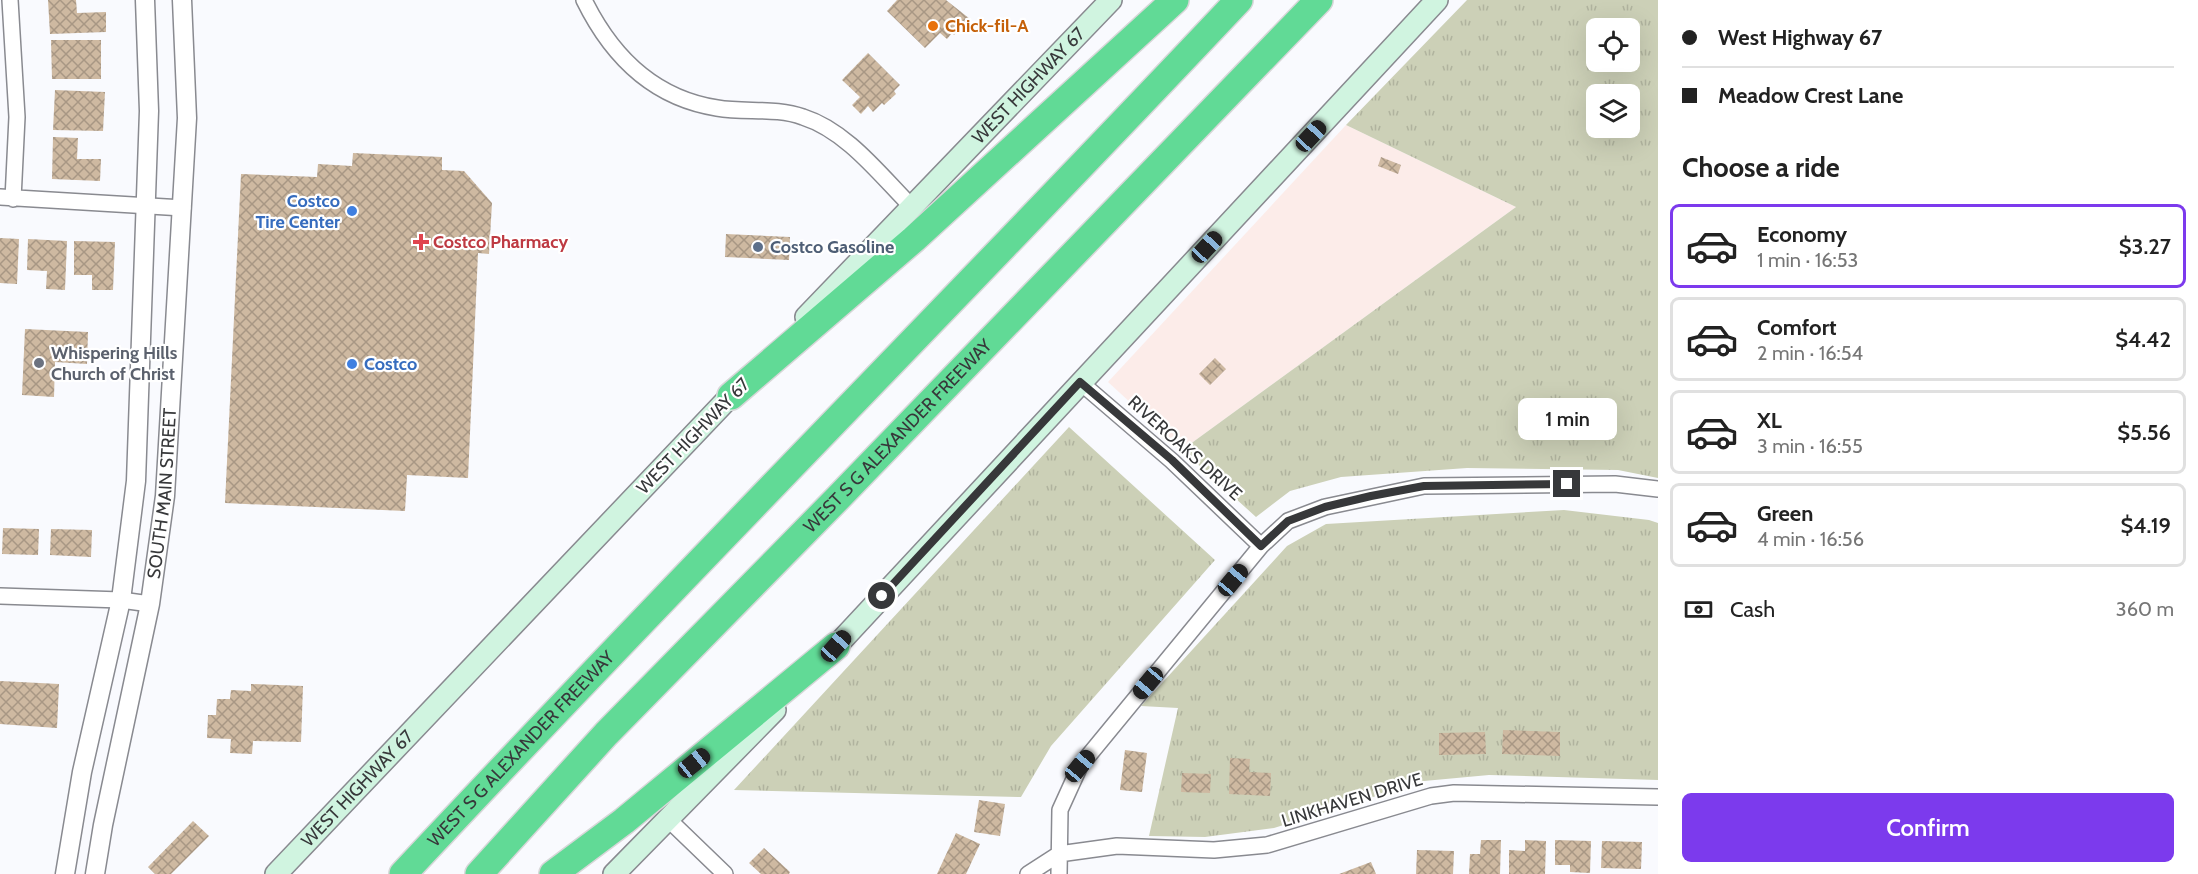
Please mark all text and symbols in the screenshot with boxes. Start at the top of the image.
place label: Chick-fil-A [945,15,1029,37]
map controls [1586,18,1640,138]
button: locate [1586,18,1640,72]
marker: Chick-fil-A [926,19,940,33]
street label: WEST HIGHWAY 67 [968,23,1090,148]
text: West Highway 67 [1718,24,1882,51]
text: Meadow Crest Lane [1718,82,1903,109]
button: layers [1586,84,1640,138]
car [1292,117,1330,155]
text: Choose a ride [1682,151,1840,184]
place label: Costco Tire Center [255,190,340,233]
marker: Costco Tire Center [345,204,359,218]
icon: car [1685,219,1739,273]
text: Economy [1757,221,1847,248]
car [1188,228,1226,266]
place label: Costco Pharmacy [433,231,569,253]
text: $3.27 [2119,233,2171,260]
marker: Costco Pharmacy [414,235,428,249]
place label: Costco Gasoline [770,236,894,258]
marker: Costco Gasoline [751,240,765,254]
text: 1 min · 16:53 [1757,248,1858,272]
icon: car [1685,312,1739,366]
text: Comfort [1757,314,1836,341]
text: $4.42 [2115,326,2171,353]
street label: WEST S G ALEXANDER FREEWAY [799,334,997,538]
text: 2 min · 16:54 [1757,341,1863,365]
place label: Whispering Hills Church of Christ [51,342,178,385]
place label: Costco [364,353,417,375]
marker: Whispering Hills Church of Christ [32,356,46,370]
marker: Costco [345,357,359,371]
street label: WEST HIGHWAY 67 [632,373,754,499]
street label: RIVEROAKS DRIVE [1123,391,1247,505]
callout: 1 min [1518,397,1616,439]
icon: car [1685,405,1739,459]
street label: SOUTH MAIN STREET [143,407,181,580]
text: 1 min [1545,407,1590,431]
text: XL [1757,407,1782,434]
text: $5.56 [2117,419,2171,446]
text: 3 min · 16:55 [1757,434,1863,458]
route end [1553,470,1580,497]
icon: car [1685,498,1739,552]
text: Green [1757,500,1813,527]
text: $4.19 [2120,512,2171,539]
text: 4 min · 16:56 [1757,527,1864,551]
car [1215,560,1251,600]
route start [868,582,895,609]
icon: cash [1682,593,1715,626]
text: Cash [1730,596,1775,623]
text: 360 m [2116,597,2174,621]
car [817,627,855,665]
street label: WEST S G ALEXANDER FREEWAY [423,646,619,851]
car [1130,663,1166,703]
street label: WEST HIGHWAY 67 [297,725,418,852]
car [674,745,714,781]
car [1062,746,1098,786]
street label: LINKHAVEN DRIVE [1279,768,1425,832]
button: Confirm [1682,793,2174,862]

